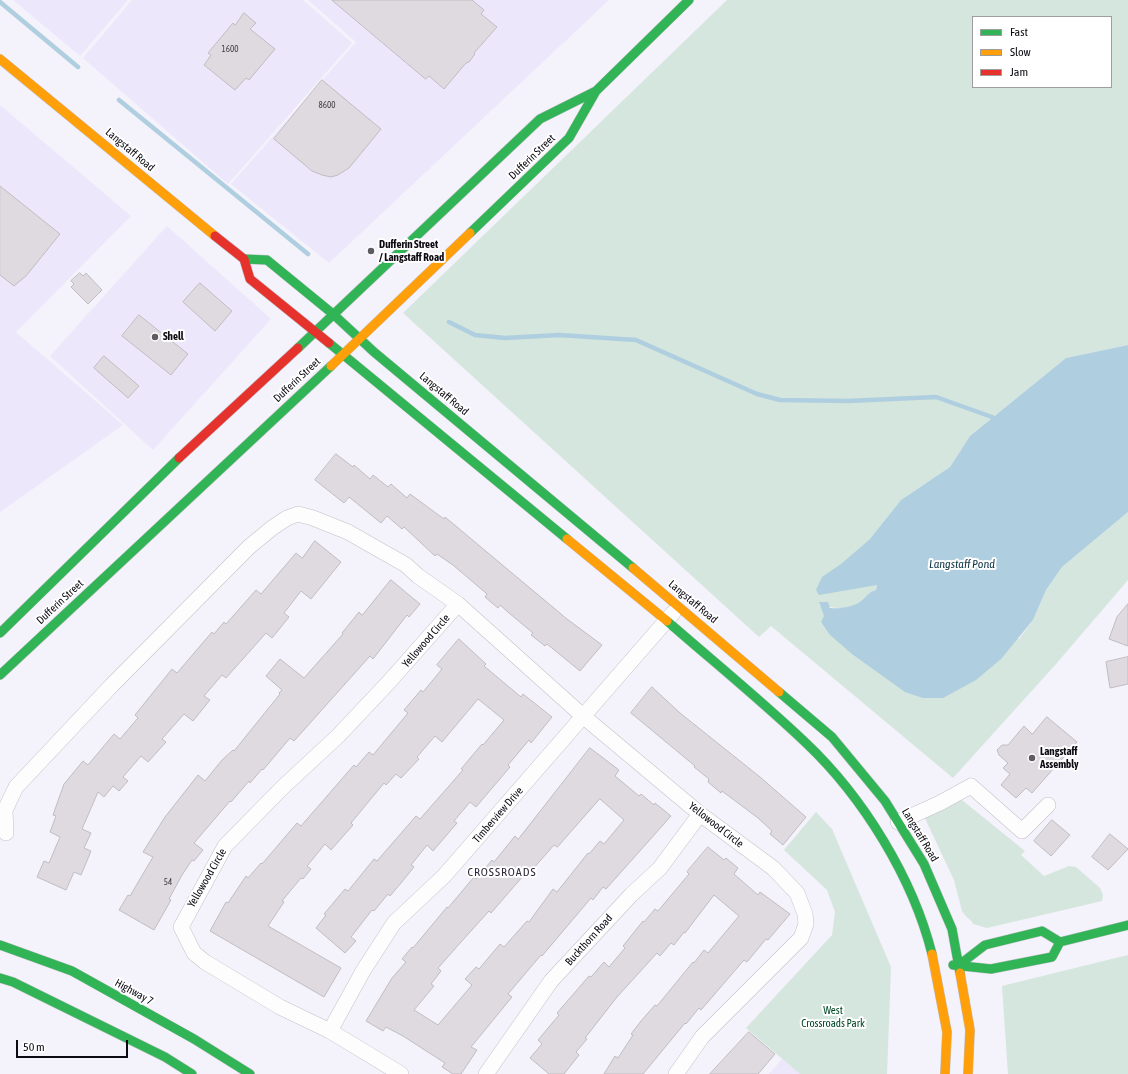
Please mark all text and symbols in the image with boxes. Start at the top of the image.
legend [972,16,1112,88]
text: Fast [1010,25,1028,39]
house number: 1600 [222,44,238,54]
text: Slow [1010,45,1031,59]
text: Jam [1010,65,1028,79]
house number: 8600 [319,100,335,110]
street label: Langstaff Road [103,126,157,174]
street label: Dufferin Street [506,132,558,182]
place label: Dufferin Street / Langstaff Road [379,238,444,264]
marker: Dufferin Street / Langstaff Road [366,246,376,256]
place label: Shell [163,330,184,344]
marker: Shell [150,332,160,342]
street label: Dufferin Street [271,355,323,405]
street label: Langstaff Road [417,370,471,418]
water label: Langstaff Pond [929,557,995,571]
street label: Dufferin Street [34,577,86,627]
street label: Langstaff Road [666,578,720,626]
street label: Yellowood Circle [399,612,453,670]
place label: Langstaff Assembly [1040,745,1079,771]
marker: Langstaff Assembly [1027,753,1037,763]
street label: Timberview Drive [470,784,526,846]
street label: Yellowood Circle [686,799,746,851]
street label: Langstaff Road [899,806,941,864]
street label: Yellowood Circle [185,846,229,910]
district label: CROSSROADS [468,865,536,879]
house number: 54 [164,877,172,887]
street label: Buckthorn Road [563,912,615,968]
street label: Highway 7 [113,976,155,1008]
park label: West Crossroads Park [801,1004,865,1030]
scale bar [18,1032,130,1058]
text: 50 m [23,1040,45,1054]

